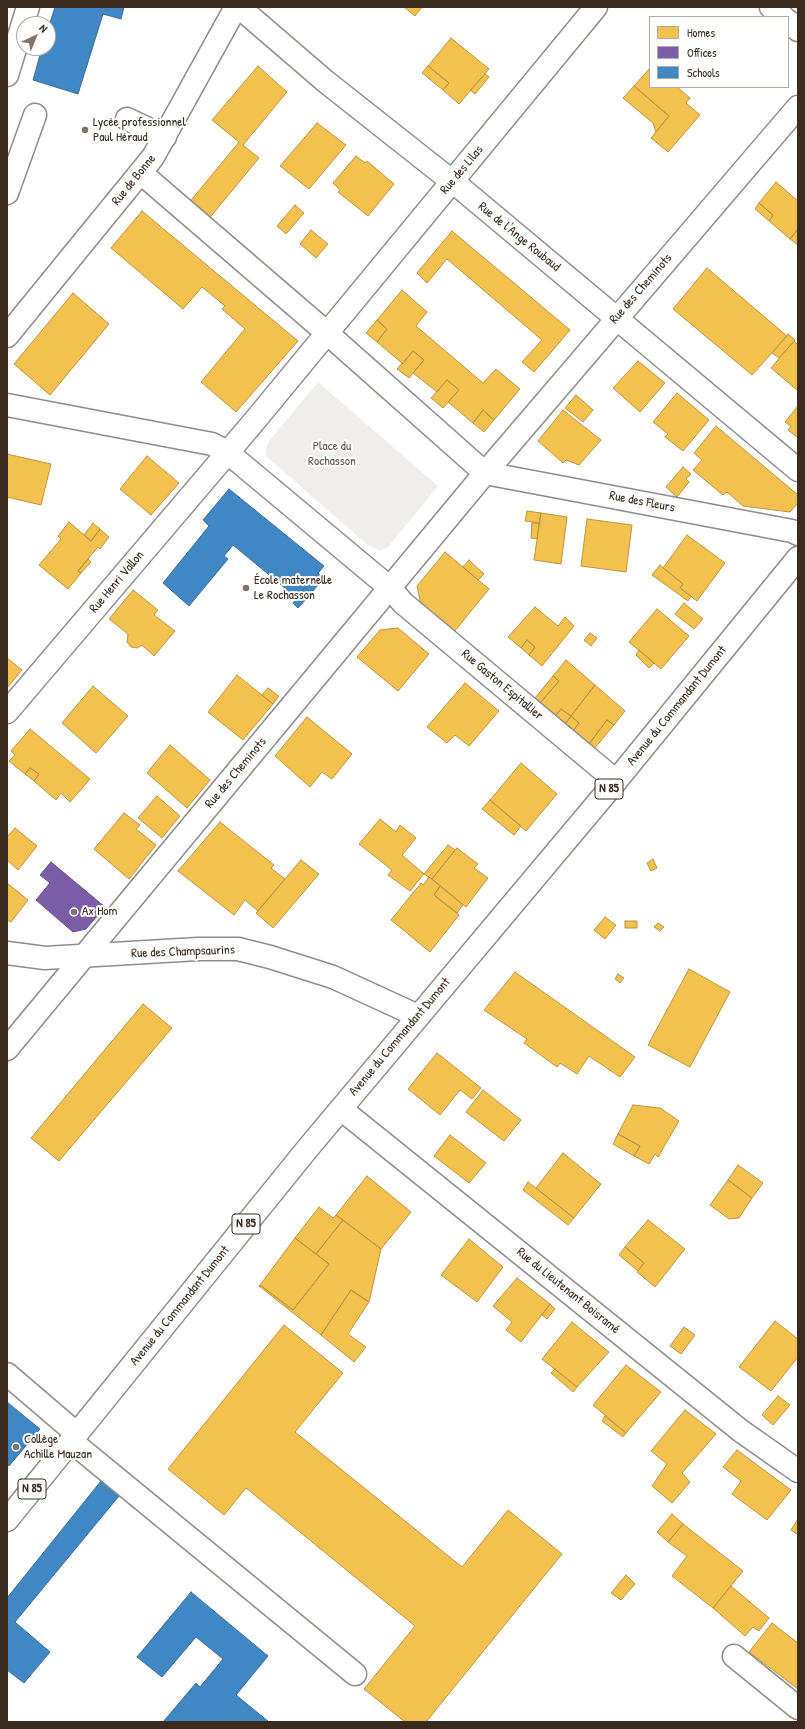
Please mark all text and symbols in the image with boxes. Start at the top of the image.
north arrow [16,16,56,56]
legend [649,16,789,88]
text: N [37,21,51,35]
text: Homes [687,24,715,41]
text: Offices [687,44,717,61]
text: Schools [687,64,720,81]
place label: Lycée professionnel Paul Héraud [93,115,186,146]
marker: Lycée professionnel Paul Héraud [80,125,90,135]
street label: Rue des Lilas [437,142,487,198]
street label: Rue de Bonne [109,151,159,209]
street label: Rue de l'Ange Roubaud [475,199,563,275]
street label: Rue des Cheminots [606,251,676,327]
park label: Place du Rochasson [308,439,356,470]
street label: Rue des Fleurs [608,488,676,516]
street label: Rue Henri Vallon [86,548,148,616]
place label: École maternelle Le Rochasson [254,573,332,604]
marker: École maternelle Le Rochasson [241,583,251,593]
street label: Avenue du Commandant Dumont [624,643,730,769]
street label: Rue Gaston Espitallier [458,646,546,724]
street label: Rue des Cheminots [202,734,270,812]
road number: N 85 [595,779,623,799]
place label: Ax Hom [82,904,117,920]
marker: Ax Hom [69,907,79,917]
street label: Rue des Champsaurins [131,942,235,962]
street label: Avenue du Commandant Dumont [346,975,454,1099]
road number: N 85 [232,1214,260,1234]
street label: Avenue du Commandant Dumont [127,1243,233,1369]
street label: Rue du Lieutenant Boisramé [513,1245,623,1337]
place label: Collège Achille Mauzan [24,1432,92,1463]
marker: Collège Achille Mauzan [11,1442,21,1452]
road number: N 85 [18,1479,46,1499]

